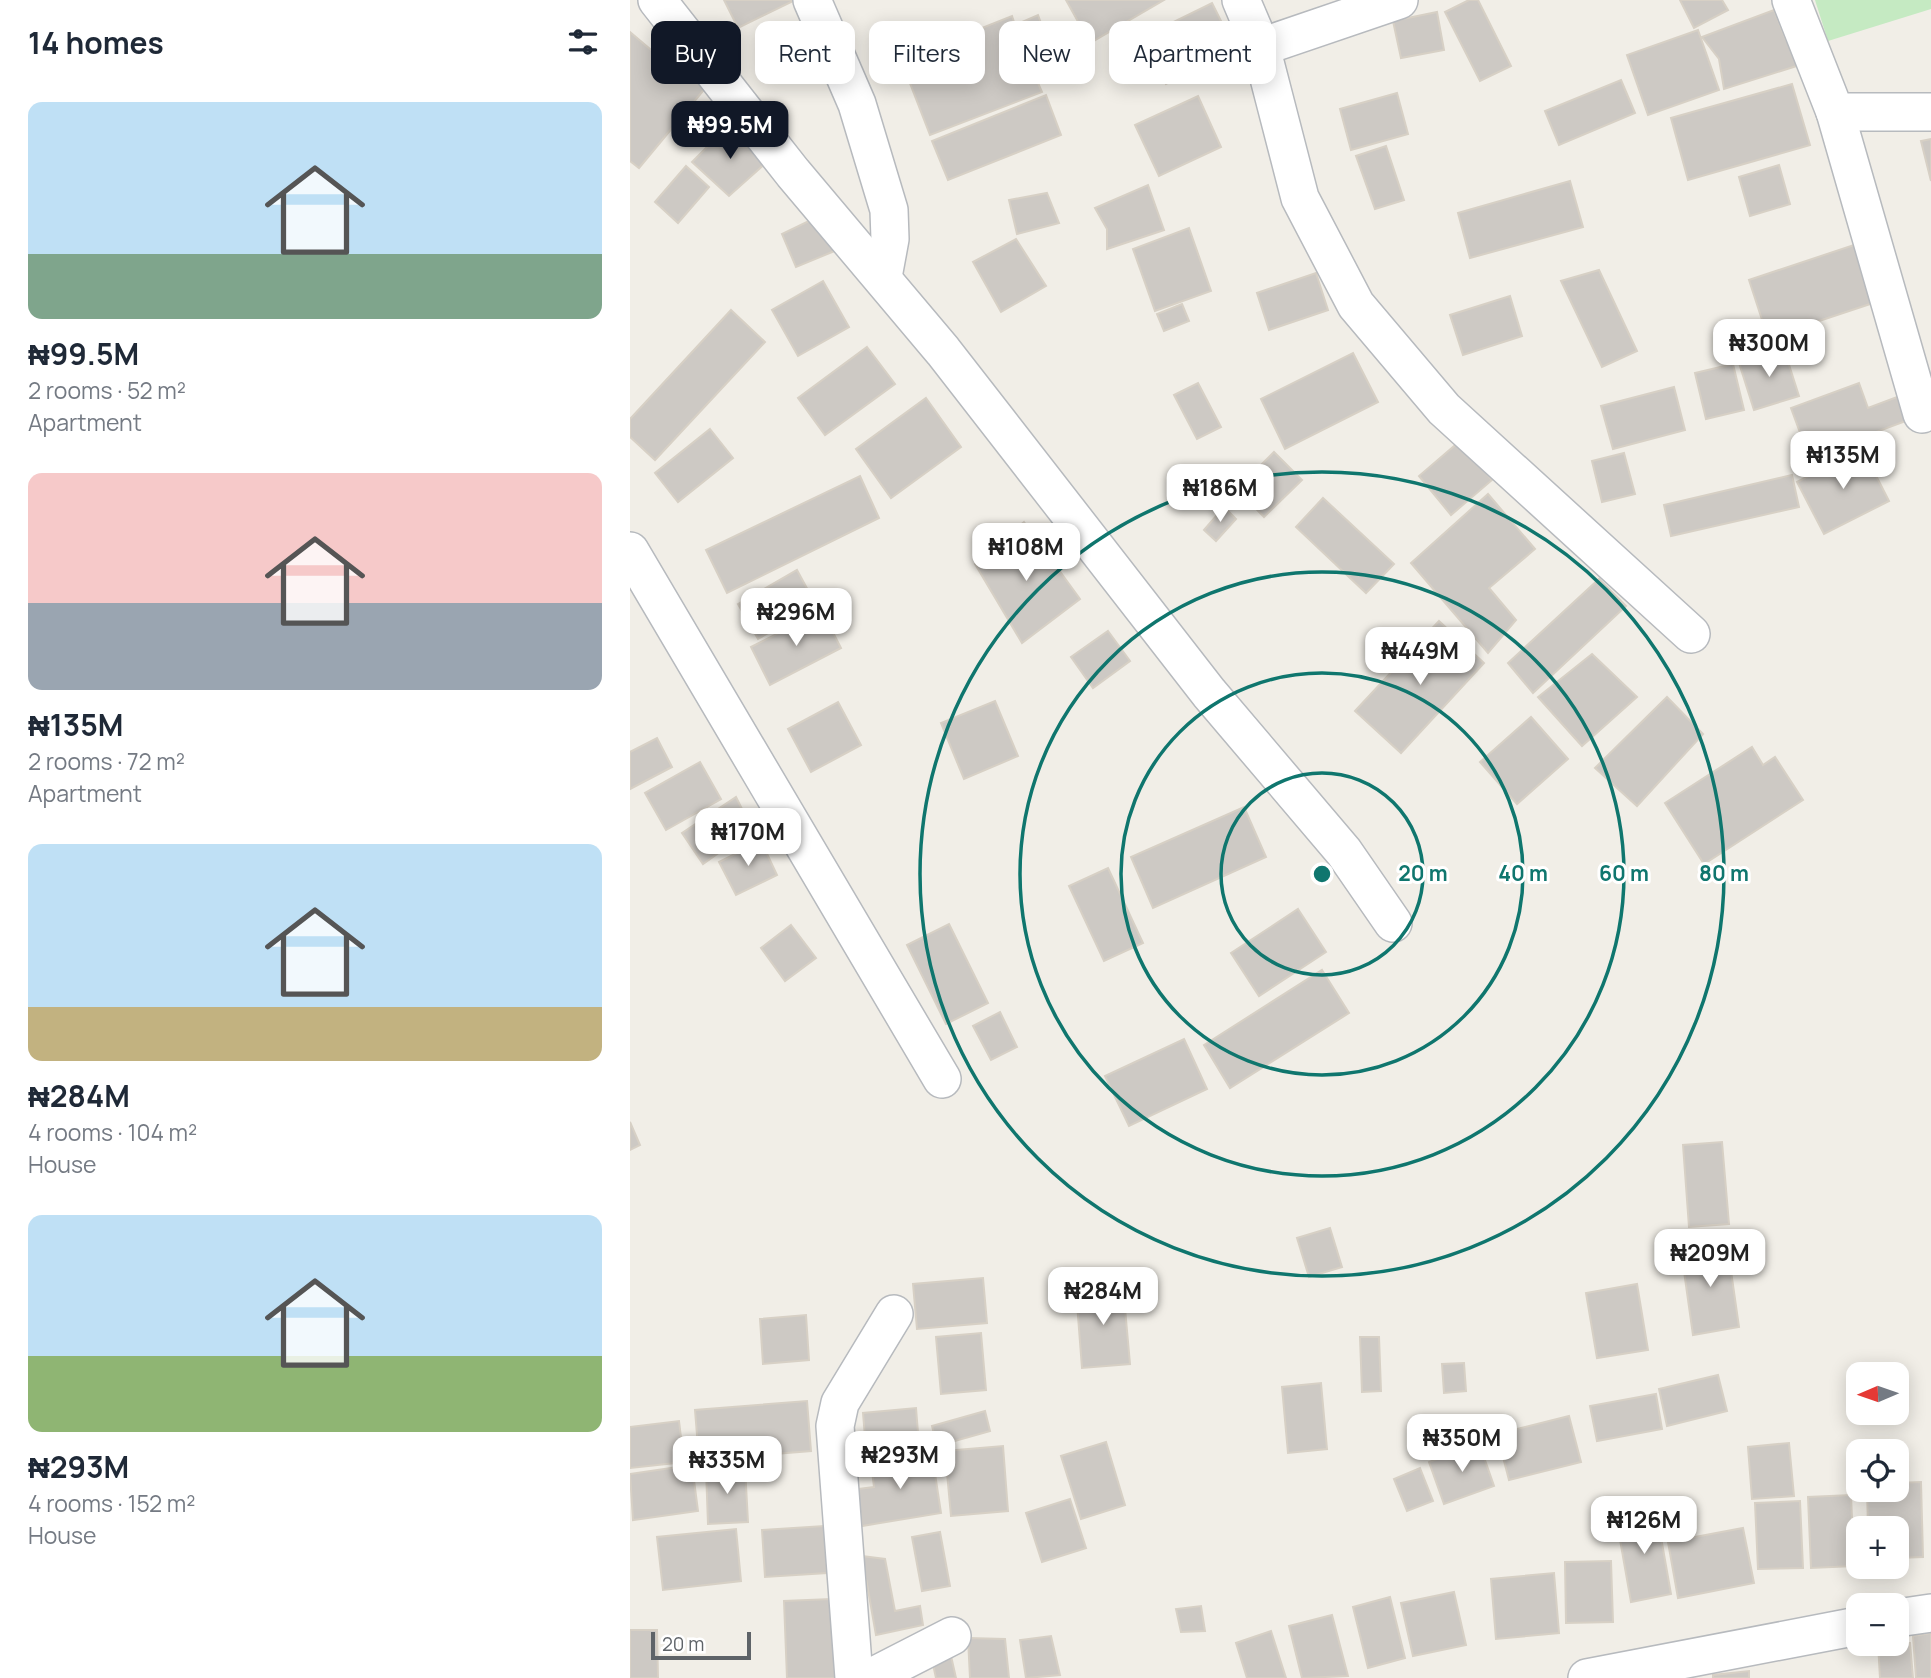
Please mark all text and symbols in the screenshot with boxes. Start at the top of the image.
chip: Buy [651,21,741,84]
chip: Rent [755,21,855,84]
chip: Filters [869,21,985,84]
chip: New [999,21,1095,84]
chip: Apartment [1109,21,1276,84]
text: 14 homes [28,22,164,63]
icon: filters [564,23,602,61]
pin: ₦99.5M [673,102,787,161]
text: ₦99.5M [687,108,773,140]
icon: home [252,147,378,273]
pin: ₦300M [1720,320,1818,379]
text: ₦300M [1729,326,1809,358]
text: ₦99.5M [28,333,139,374]
text: 2 rooms · 52 m² [28,374,186,406]
text: Apartment [28,406,142,438]
pin: ₦135M [1794,432,1892,491]
text: ₦135M [1806,438,1880,470]
pin: ₦186M [1171,464,1269,524]
text: ₦186M [1183,471,1257,503]
icon: home [252,518,378,644]
pin: ₦108M [977,524,1075,583]
text: ₦108M [988,530,1064,562]
pin: ₦296M [747,588,845,648]
text: ₦296M [757,595,835,627]
pin: ₦449M [1371,628,1469,687]
text: ₦449M [1381,634,1459,666]
text: ₦135M [28,704,123,745]
text: 2 rooms · 72 m² [28,745,185,777]
text: Apartment [28,777,142,809]
pin: ₦170M [699,808,797,868]
text: ₦170M [711,815,785,847]
text: 20 m [1398,859,1448,887]
text: 40 m [1498,859,1548,887]
text: 60 m [1599,859,1649,887]
text: 80 m [1699,859,1749,887]
centre of rings [1310,862,1334,886]
icon: home [252,889,378,1015]
text: ₦284M [28,1075,130,1116]
text: 4 rooms · 104 m² [28,1116,197,1148]
text: House [28,1148,97,1180]
pin: ₦209M [1661,1230,1759,1289]
text: ₦209M [1670,1236,1750,1268]
icon: home [252,1260,378,1386]
pin: ₦284M [1054,1268,1152,1327]
text: ₦284M [1064,1274,1142,1306]
north arrow [1846,1362,1909,1424]
map controls [1846,1362,1909,1656]
pin: ₦350M [1413,1414,1511,1474]
text: ₦350M [1423,1421,1501,1453]
pin: ₦293M [851,1432,949,1491]
pin: ₦335M [678,1436,776,1496]
text: ₦293M [861,1438,939,1470]
button: locate [1846,1439,1909,1502]
text: ₦335M [689,1443,765,1475]
text: ₦293M [28,1446,129,1487]
text: 4 rooms · 152 m² [28,1487,195,1519]
pin: ₦126M [1595,1496,1693,1556]
text: ₦126M [1607,1503,1681,1535]
button: + [1846,1516,1909,1579]
text: House [28,1519,97,1551]
button: − [1846,1593,1909,1656]
scale bar [651,1629,751,1661]
text: 20 m [662,1631,704,1657]

